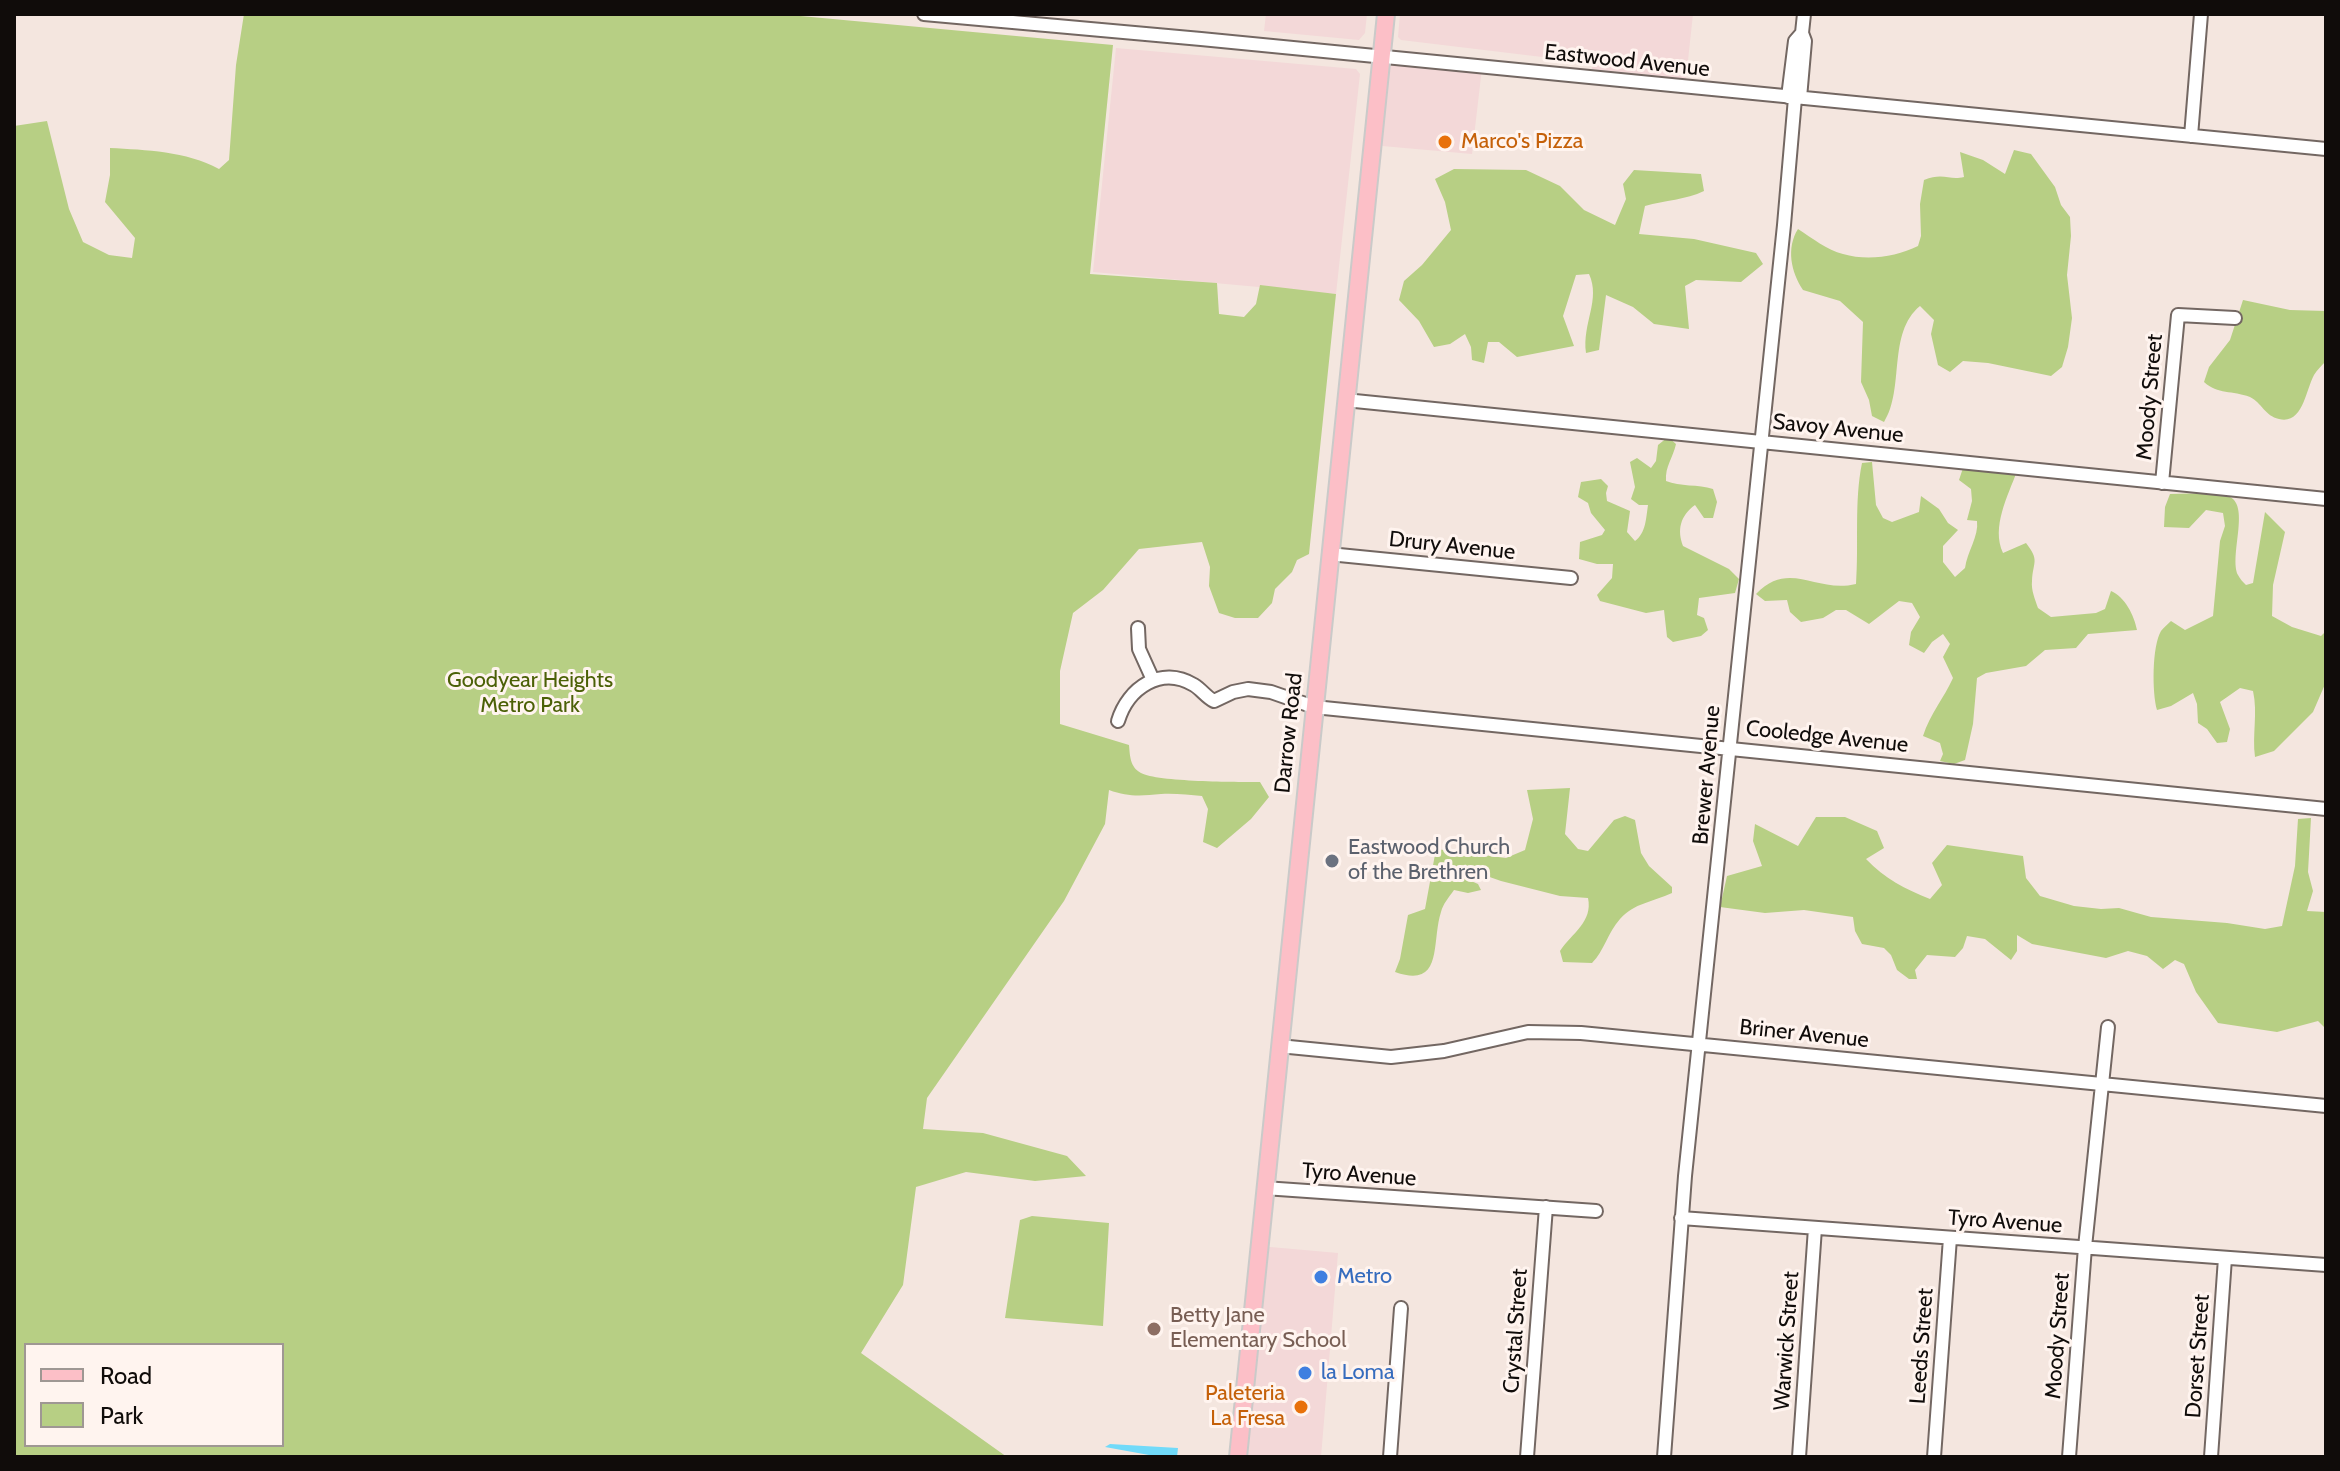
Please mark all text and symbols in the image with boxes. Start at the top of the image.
street label: Eastwood Avenue [1543,39,1711,83]
place label: Marco's Pizza [1461,129,1583,155]
marker: Marco's Pizza [1436,133,1454,151]
street label: Moody Street [2131,333,2169,461]
street label: Savoy Avenue [1771,409,1905,449]
street label: Drury Avenue [1387,526,1517,566]
park label: Goodyear Heights Metro Park [447,668,613,720]
street label: Darrow Road [1270,672,1308,794]
street label: Brewer Avenue [1688,704,1726,846]
street label: Cooledge Avenue [1745,715,1909,759]
place label: Eastwood Church of the Brethren [1348,835,1510,886]
marker: Eastwood Church of the Brethren [1323,852,1341,870]
street label: Briner Avenue [1738,1014,1870,1054]
street label: Tyro Avenue [1301,1158,1417,1192]
street label: Tyro Avenue [1947,1205,2063,1239]
place label: Metro [1337,1264,1392,1290]
marker: Metro [1312,1268,1330,1286]
street label: Crystal Street [1498,1268,1534,1394]
street label: Warwick Street [1769,1271,1805,1411]
street label: Moody Street [2040,1272,2076,1400]
street label: Leeds Street [1905,1287,1939,1405]
street label: Dorset Street [2181,1293,2215,1419]
place label: Betty Jane Elementary School [1170,1303,1346,1354]
marker: Betty Jane Elementary School [1145,1320,1163,1338]
legend [24,1343,284,1447]
place label: la Loma [1321,1360,1394,1386]
text: Road [100,1361,152,1390]
marker: la Loma [1296,1364,1314,1382]
place label: Paleteria La Fresa [1205,1381,1285,1432]
marker: Paleteria La Fresa [1292,1398,1310,1416]
text: Park [100,1401,143,1430]

